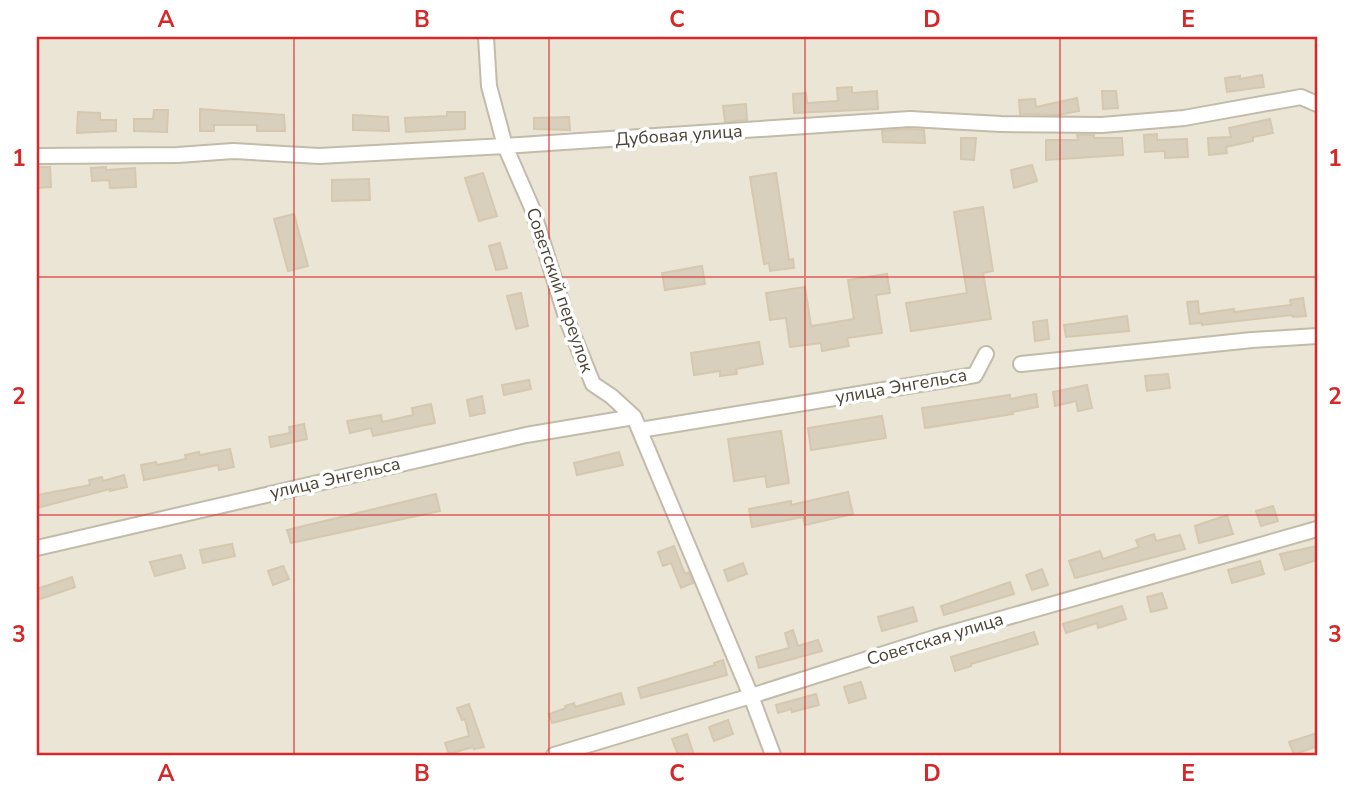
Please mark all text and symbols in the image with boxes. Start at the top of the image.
text: A [157,4,175,35]
text: B [414,4,430,35]
text: C [669,4,685,35]
text: D [923,4,941,35]
text: E [1181,4,1195,35]
street label: Дубовая улица [615,119,743,151]
text: 1 [12,143,26,174]
text: 1 [1328,143,1342,174]
street label: Советский переулок [521,204,600,376]
street label: улица Энгельса [833,363,969,409]
text: 2 [12,381,26,412]
text: 2 [1328,381,1342,412]
street label: улица Энгельса [267,451,403,505]
street label: Советская улица [864,607,1006,671]
text: 3 [12,619,26,650]
text: 3 [1328,619,1342,650]
text: A [157,758,175,789]
text: B [414,758,430,789]
text: C [669,758,685,789]
text: D [923,758,941,789]
text: E [1181,758,1195,789]

